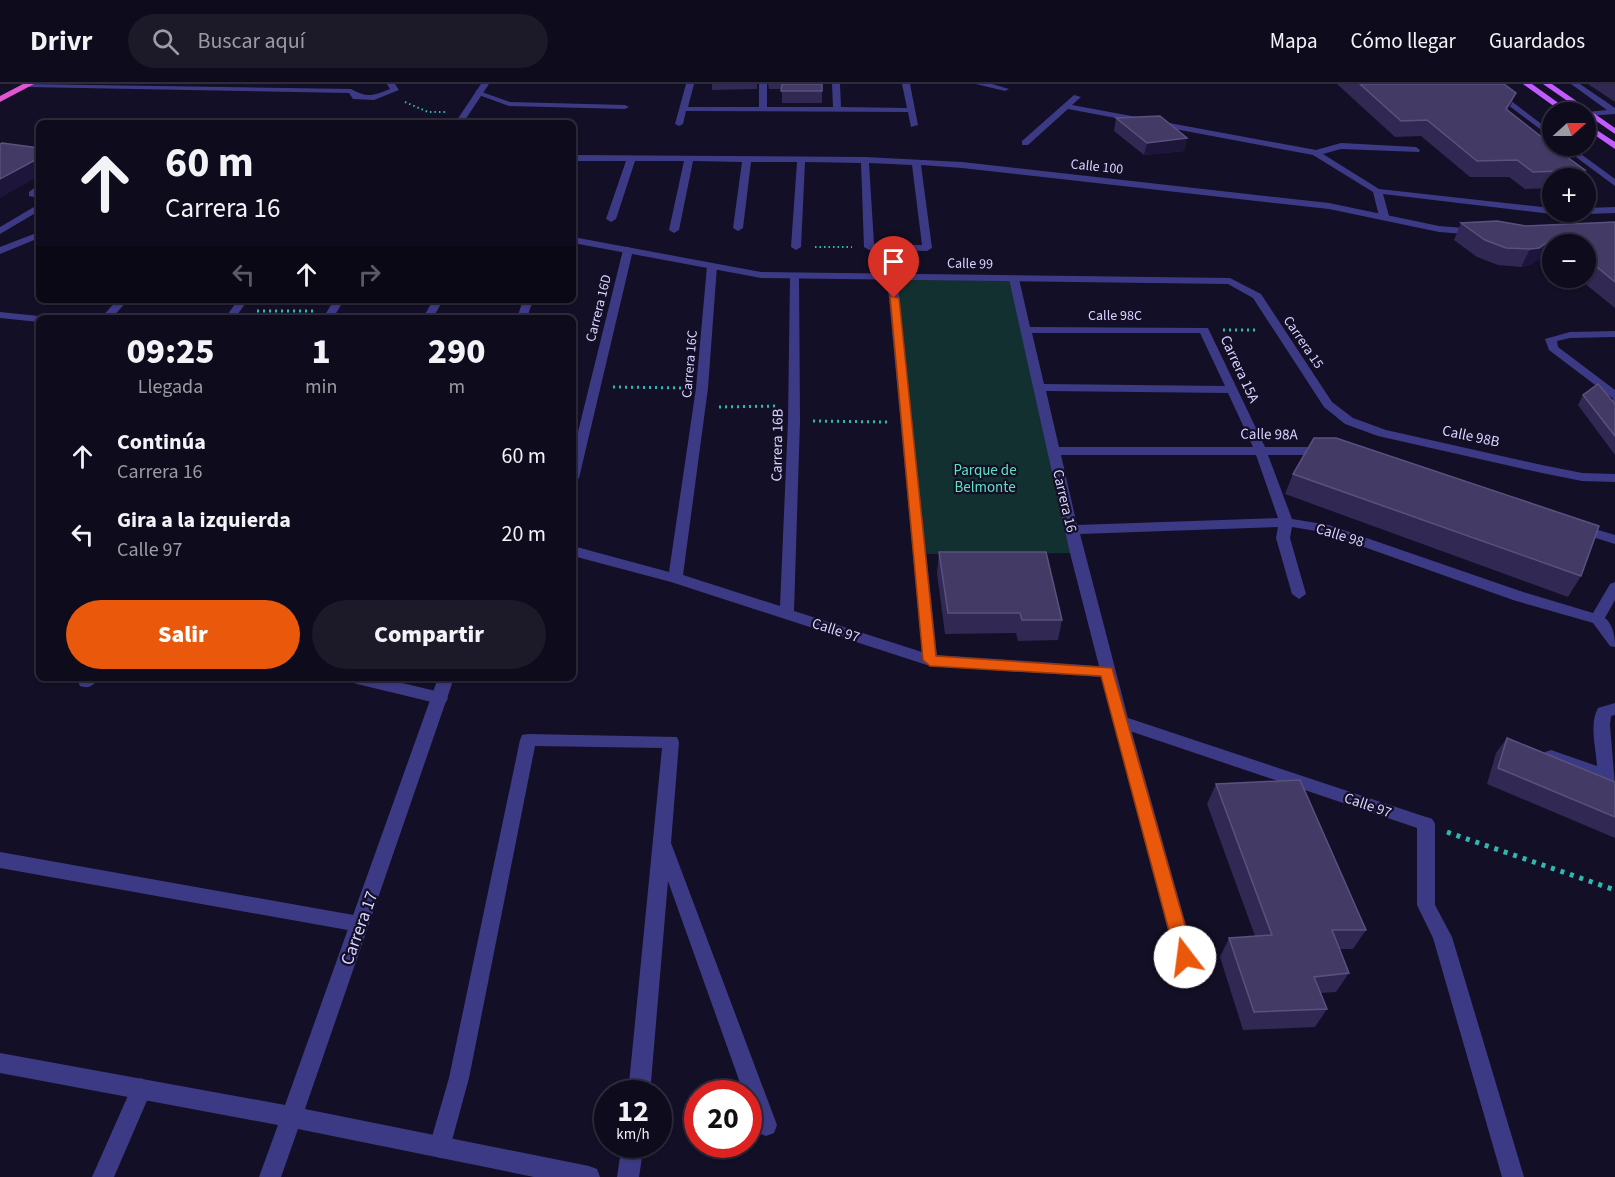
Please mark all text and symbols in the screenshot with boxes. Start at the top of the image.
search box [128,14,548,68]
text: Drivr [30,21,92,61]
icon: search [149,25,182,58]
text: Buscar aquí [197,25,305,57]
text: Mapa [1270,26,1318,56]
text: Cómo llegar [1351,26,1456,56]
text: Guardados [1489,26,1585,56]
north arrow [1542,102,1596,156]
map controls [1542,102,1596,288]
text: 60 m [165,133,254,193]
icon: ahead [66,144,144,222]
street label: Calle 100 [1070,154,1124,180]
button: + [1542,168,1596,222]
text: Carrera 16 [165,189,280,228]
button: − [1542,234,1596,288]
pin [868,236,919,298]
icon: arrive [877,245,910,278]
street label: Calle 99 [947,254,993,274]
icon: left [227,258,260,291]
icon: ahead [290,258,323,291]
icon: right [353,258,386,291]
street label: Carrera 16D [581,273,617,344]
street label: Calle 98C [1088,306,1142,326]
street label: Carrera 15 [1278,312,1328,373]
text: 09:25 [126,326,215,377]
text: 1 [312,326,331,377]
text: 290 [428,326,486,377]
street label: Carrera 16C [677,329,703,399]
street label: Carrera 15A [1215,332,1265,407]
text: Llegada [138,373,203,401]
text: min [305,373,337,401]
text: m [448,373,465,401]
street label: Carrera 16B [766,408,789,482]
street label: Calle 98B [1440,420,1502,453]
street label: Calle 98A [1240,424,1299,446]
text: Continúa [117,426,206,458]
icon: ahead [66,440,99,473]
text: 60 m [501,440,546,472]
text: Carrera 16 [117,458,203,486]
park label: Parque de Belmonte [953,460,1017,498]
street label: Carrera 16 [1047,467,1082,535]
text: Gira a la izquierda [117,504,291,536]
icon: left [66,518,99,551]
text: 20 m [501,518,546,550]
street label: Calle 98 [1313,518,1366,553]
text: Calle 97 [117,536,183,564]
button: Salir [66,600,300,669]
button: Compartir [312,600,546,669]
street label: Calle 97 [809,613,862,648]
street label: Calle 97 [1341,788,1394,823]
street label: Carrera 17 [335,888,384,969]
position arrow [1153,925,1217,989]
speed limit sign: 20 [684,1080,762,1158]
text: 12 [617,1090,649,1133]
text: km/h [616,1124,650,1145]

